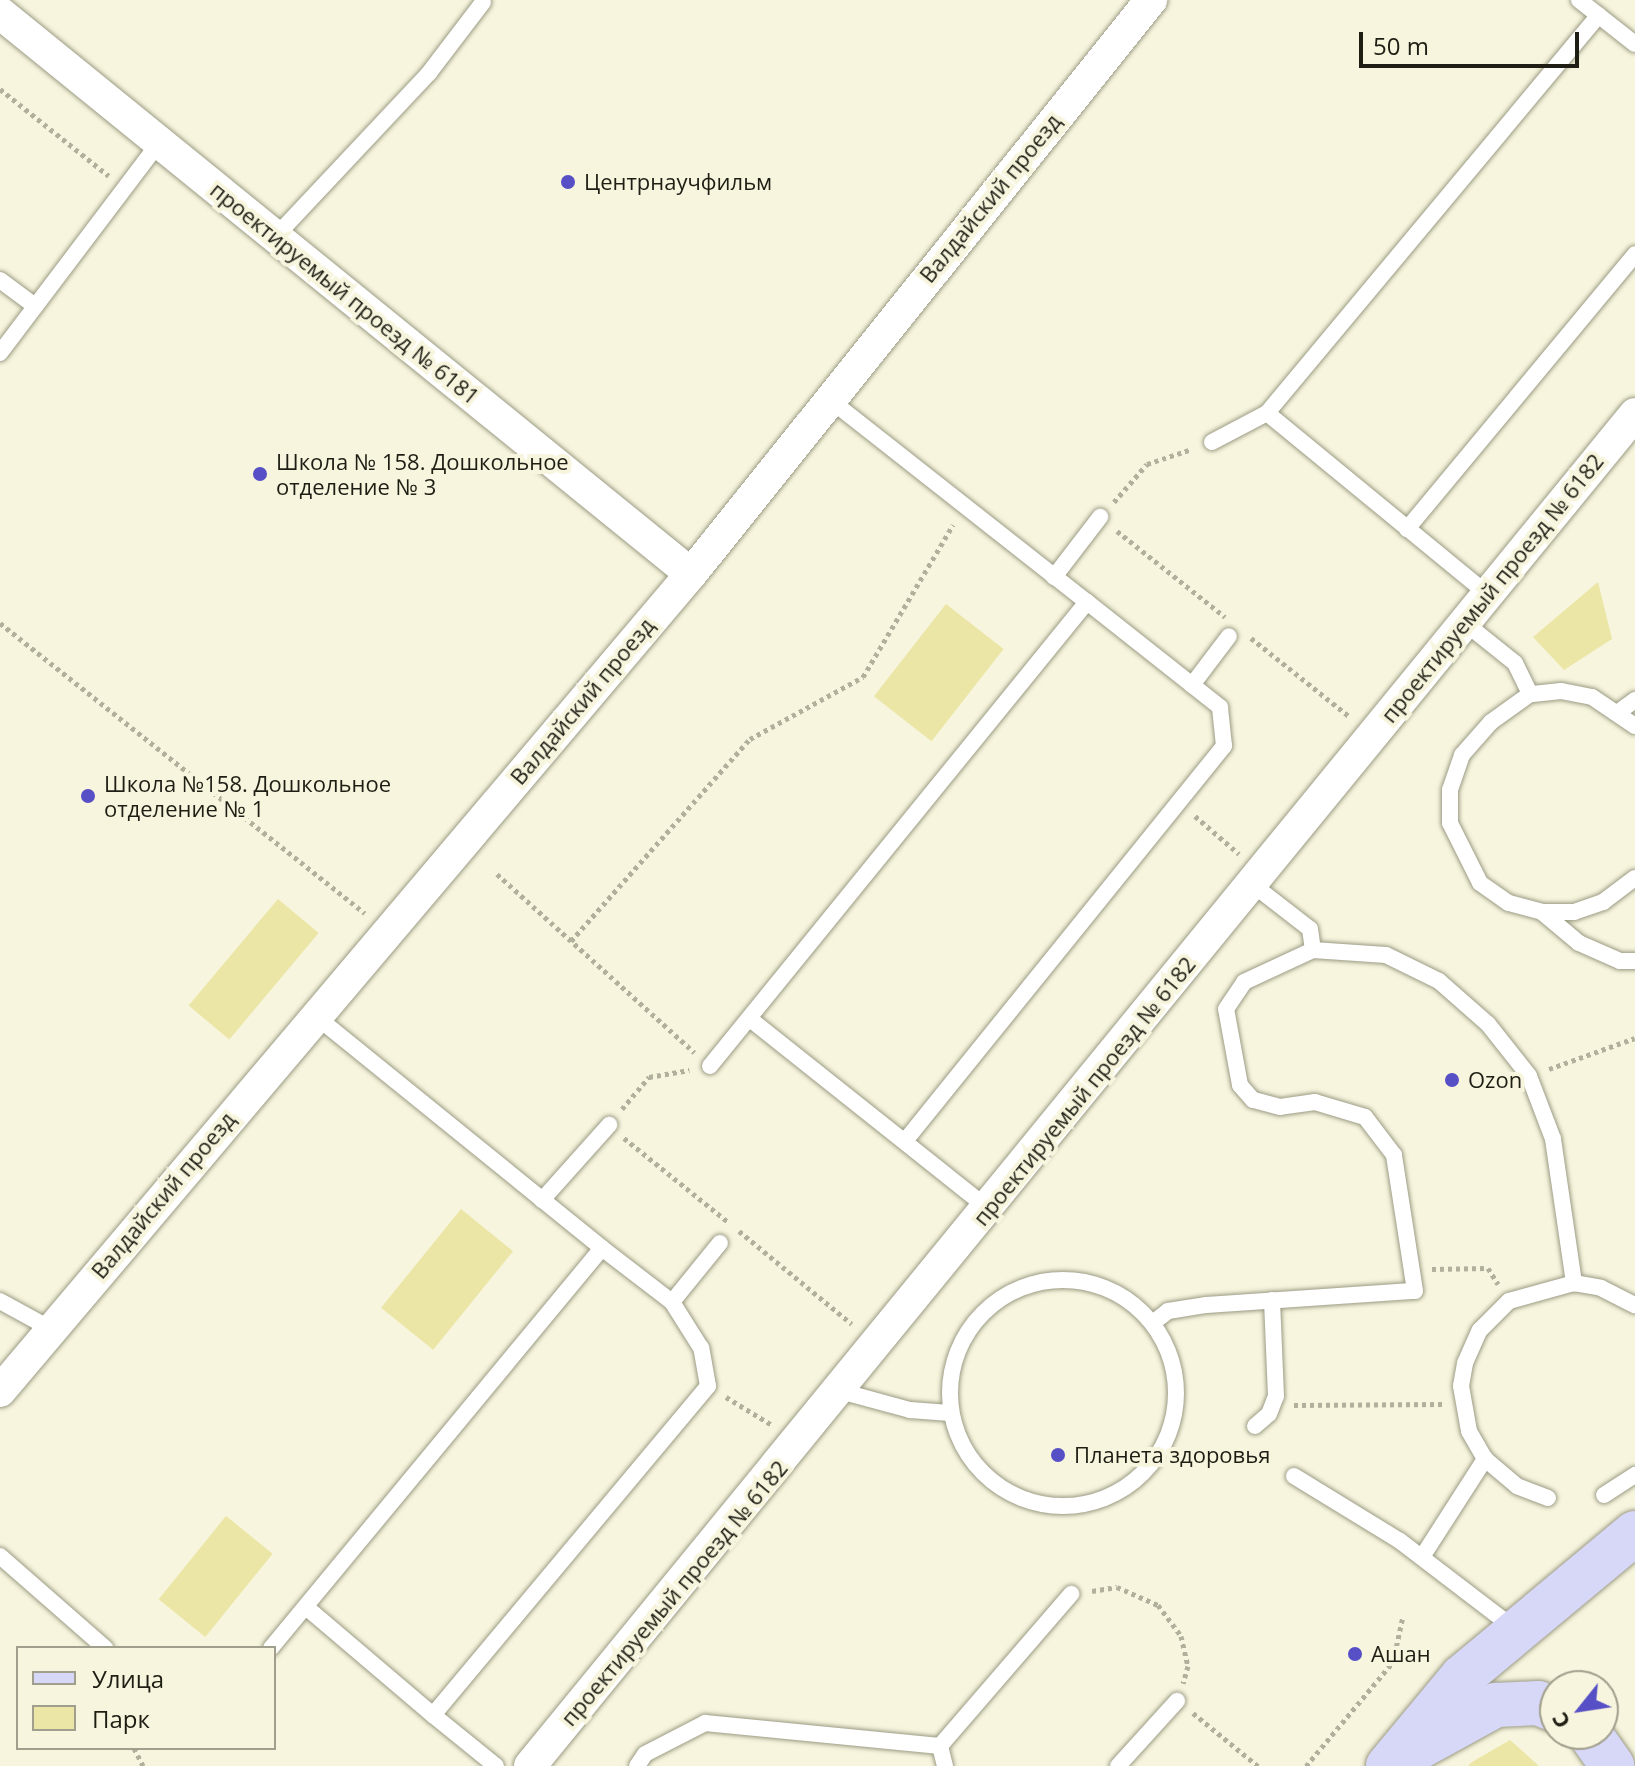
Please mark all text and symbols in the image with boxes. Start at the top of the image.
scale bar [1363,16,1583,66]
text: 50 m [1373,29,1429,62]
street label: Валдайский проезд [914,108,1066,288]
place label: Центрнаучфильм [584,169,772,195]
marker: Центрнаучфильм [559,173,577,191]
street label: проектируемый проезд № 6181 [205,176,485,410]
place label: Школа № 158. Дошкольное отделение № 3 [276,448,569,500]
street label: проектируемый проезд № 6182 [1375,448,1609,728]
marker: Школа № 158. Дошкольное отделение № 3 [251,465,269,483]
street label: Валдайский проезд [505,612,659,790]
place label: Школа №158. Дошкольное отделение № 1 [104,770,391,822]
marker: Школа №158. Дошкольное отделение № 1 [79,787,97,805]
street label: проектируемый проезд № 6182 [967,951,1201,1231]
place label: Ozon [1468,1067,1522,1093]
marker: Ozon [1443,1071,1461,1089]
street label: Валдайский проезд [86,1106,240,1284]
place label: Планета здоровья [1074,1442,1270,1468]
marker: Планета здоровья [1049,1446,1067,1464]
street label: проектируемый проезд № 6182 [555,1455,793,1731]
place label: Ашан [1371,1641,1431,1667]
marker: Ашан [1346,1645,1364,1663]
legend [16,1646,276,1750]
text: Улица [92,1662,164,1695]
north arrow [1539,1670,1619,1750]
text: Парк [92,1702,150,1735]
text: С [1543,1707,1576,1735]

